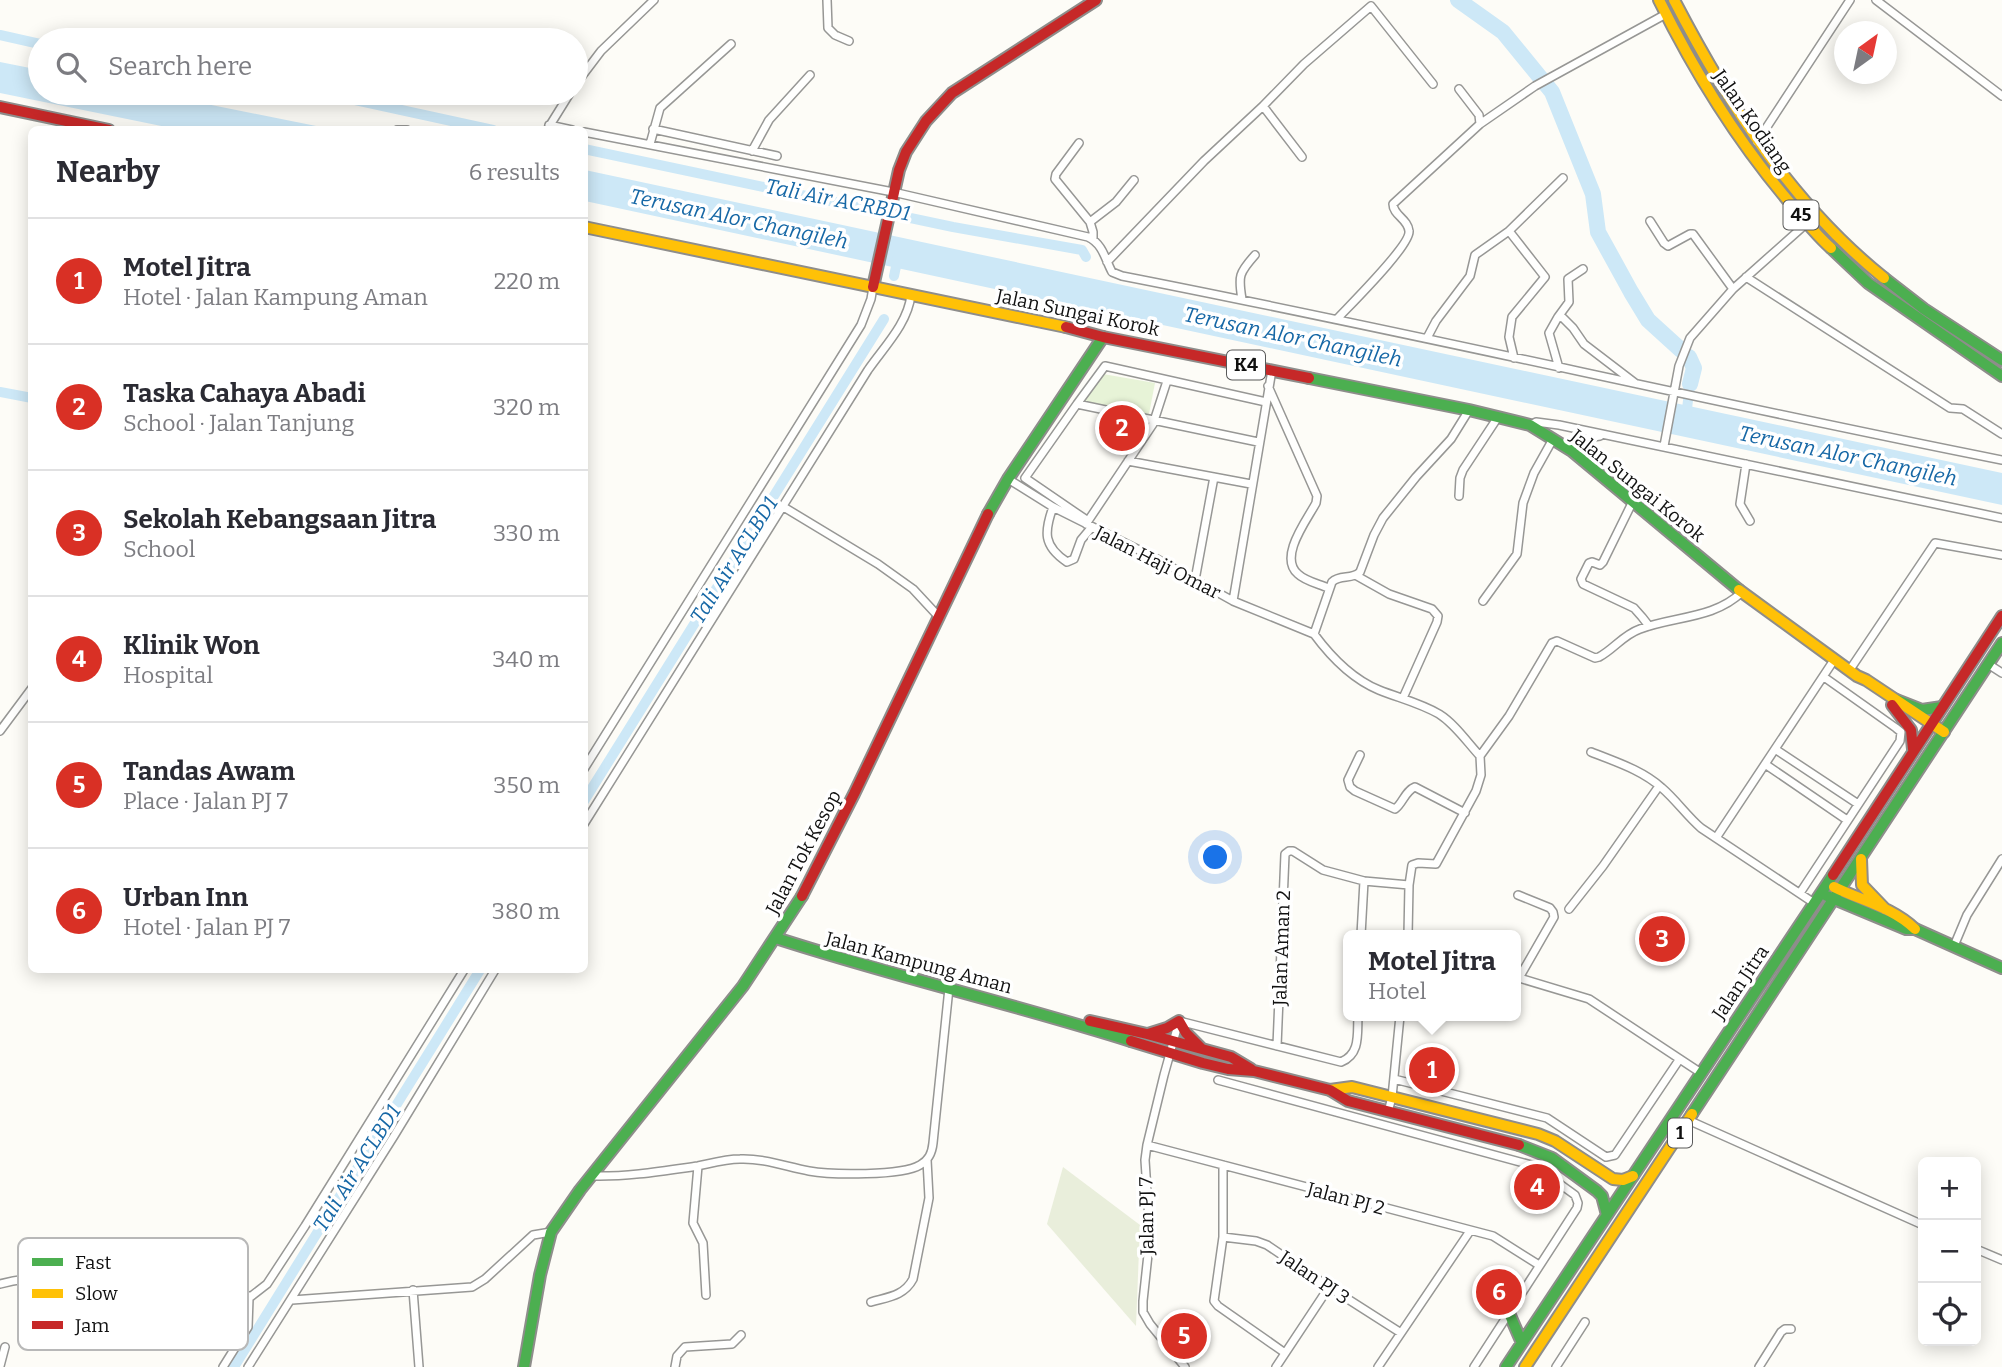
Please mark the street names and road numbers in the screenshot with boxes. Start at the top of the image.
street label: Jalan Kodiang [1708,64,1797,178]
road number: 45 [1784,200,1818,230]
street label: Jalan Sungai Korok [993,284,1162,341]
road number: K4 [1227,351,1265,380]
street label: Jalan Sungai Korok [1565,424,1710,547]
street label: Jalan Haji Omar [1090,520,1225,604]
street label: Jalan Tok Kesop [760,786,846,919]
street label: Jalan Aman 2 [1268,890,1295,1007]
street label: Jalan Kampung Aman [822,926,1015,998]
street label: Jalan Jitra [1707,940,1774,1025]
road number: 1 [1668,1118,1692,1148]
street label: Jalan PJ 7 [1134,1176,1159,1256]
street label: Jalan PJ 2 [1304,1177,1387,1220]
street label: Jalan PJ 3 [1274,1245,1354,1309]

